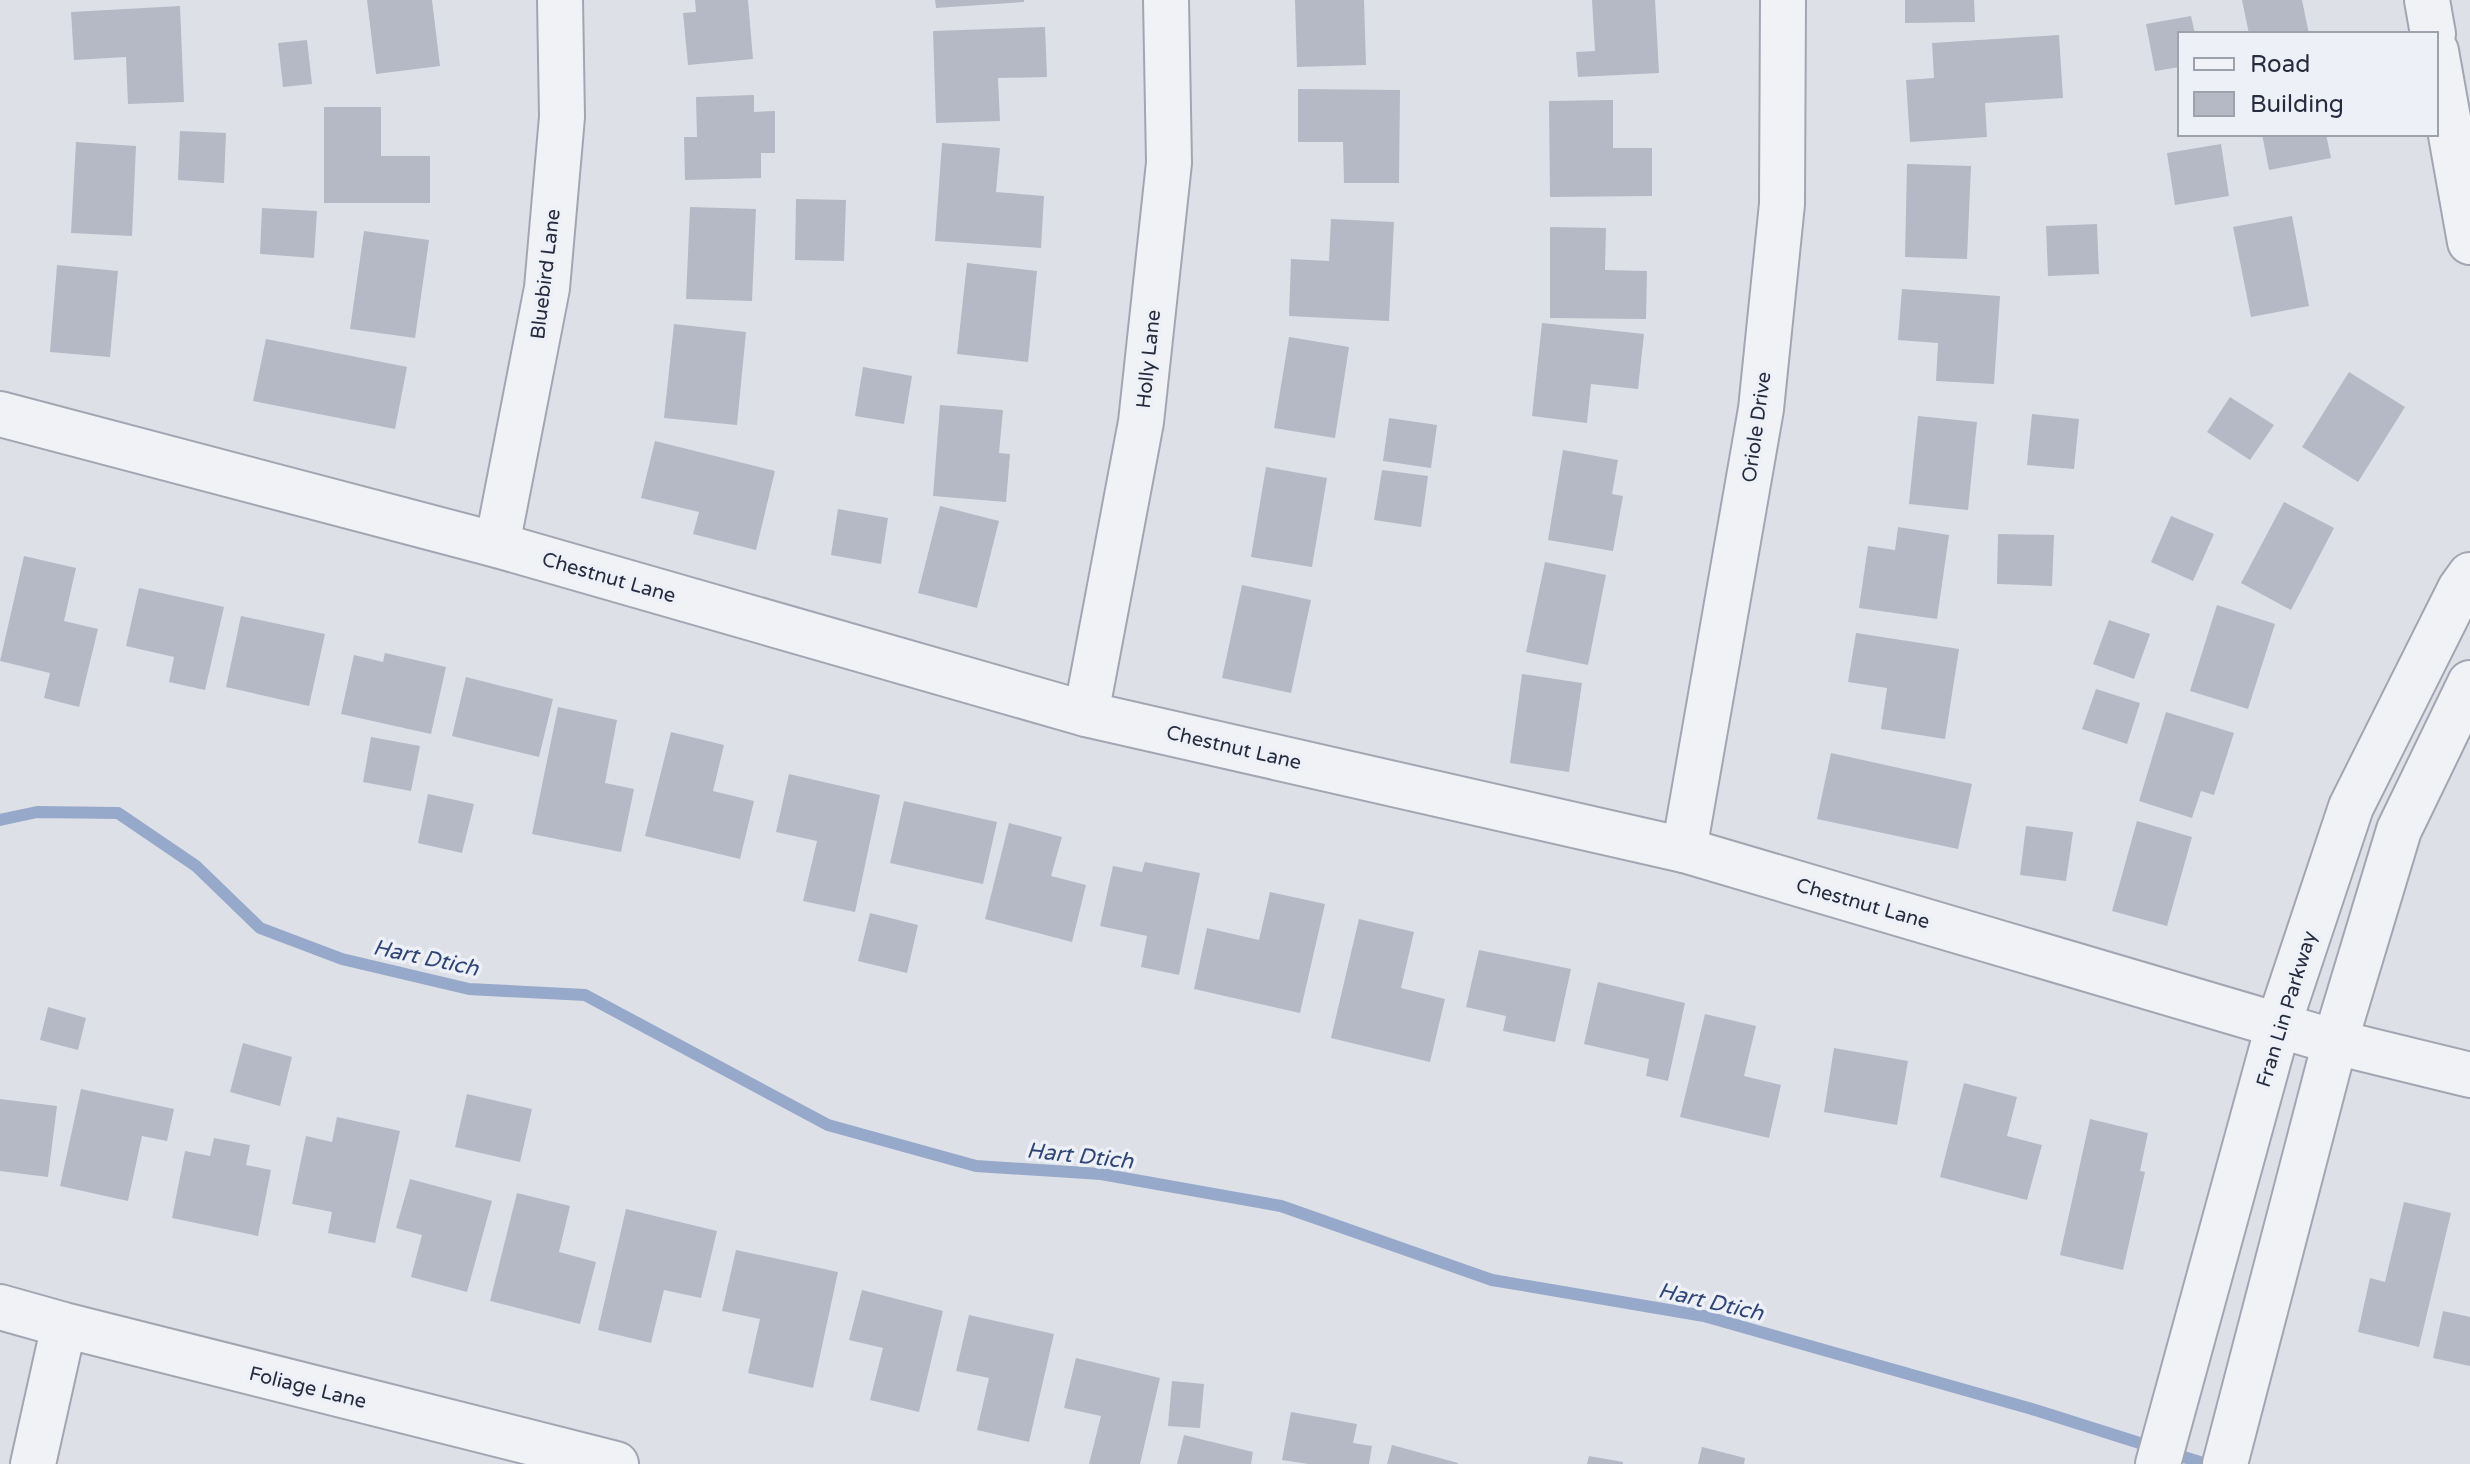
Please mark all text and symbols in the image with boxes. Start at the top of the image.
legend [2178,32,2438,136]
text: Road [2250,50,2310,79]
text: Building [2250,90,2344,119]
street label: Bluebird Lane [526,208,566,341]
street label: Holly Lane [1132,309,1166,410]
street label: Oriole Drive [1737,370,1777,484]
street label: Chestnut Lane [539,547,678,609]
street label: Chestnut Lane [1164,721,1304,775]
street label: Chestnut Lane [1793,873,1932,935]
street label: Fran Lin Parkway [2252,928,2322,1090]
water label: Hart Dtich [371,934,481,982]
water label: Hart Dtich [1025,1137,1135,1175]
water label: Hart Dtich [1656,1277,1766,1327]
street label: Foliage Lane [247,1362,369,1414]

